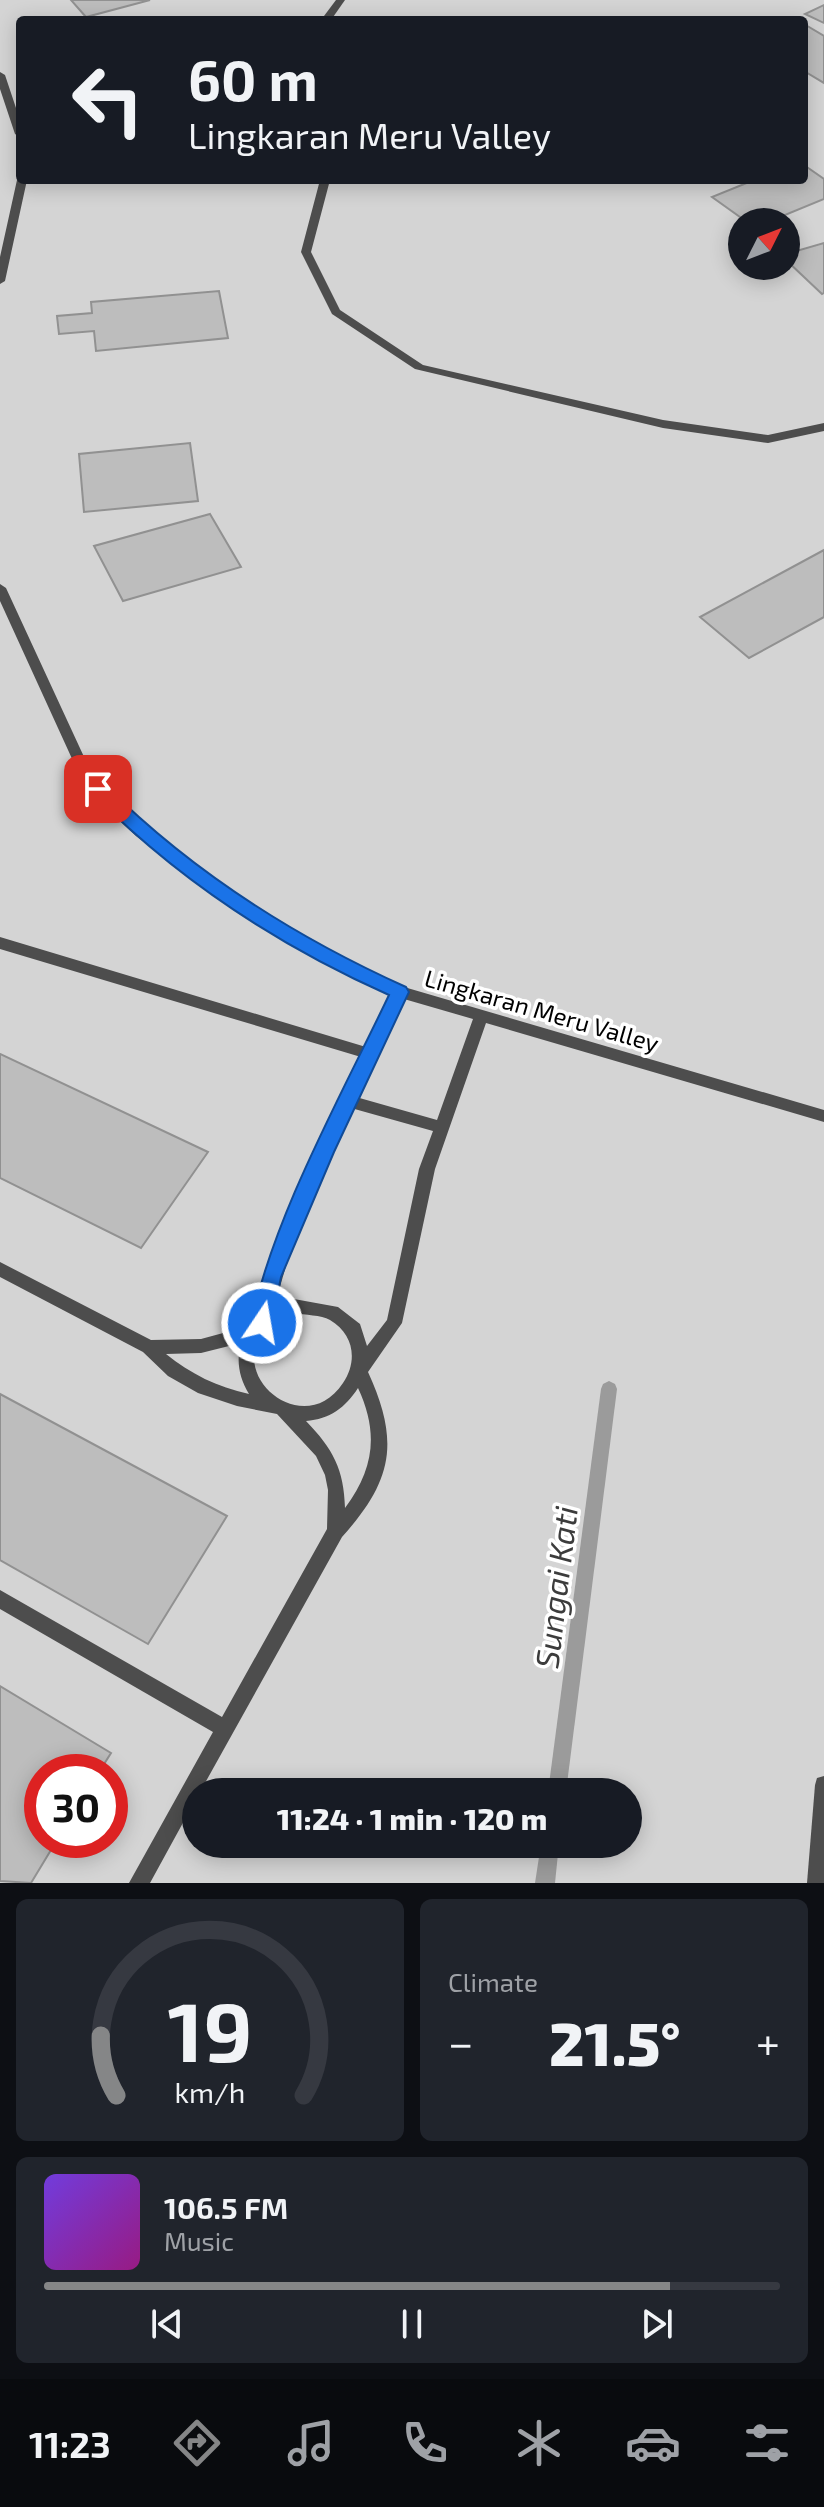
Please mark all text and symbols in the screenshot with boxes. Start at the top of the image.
text: 60 m [188,45,318,112]
icon: left [56,48,160,152]
text: Lingkaran Meru Valley [188,113,551,156]
north arrow [728,208,800,280]
map controls [728,208,800,280]
pin [64,755,132,823]
icon: arrive [76,767,120,811]
street label: Lingkaran Meru Valley [422,963,663,1057]
position arrow [220,1281,304,1365]
water label: Sungai Kati [526,1504,585,1670]
speed limit sign: 30 [24,1754,128,1858]
text: 11:24 · 1 min · 120 m [277,1800,547,1836]
text: Climate [448,1966,538,1997]
text: 19 [167,1979,253,2079]
text: 21.5° [549,2006,680,2078]
text: − [448,2015,474,2068]
text: + [756,2015,780,2068]
text: km/h [175,2074,245,2109]
text: 106.5 FM [164,2189,288,2225]
text: Music [164,2225,234,2256]
icon: previous [145,2302,189,2346]
icon: pause [390,2302,434,2346]
icon: next [635,2302,679,2346]
icon: directions [169,2415,225,2471]
icon: music [283,2415,339,2471]
icon: phone [397,2415,453,2471]
icon: climate [511,2415,567,2471]
icon: car [625,2415,681,2471]
icon: filters [739,2415,795,2471]
text: 11:23 [29,2422,111,2465]

